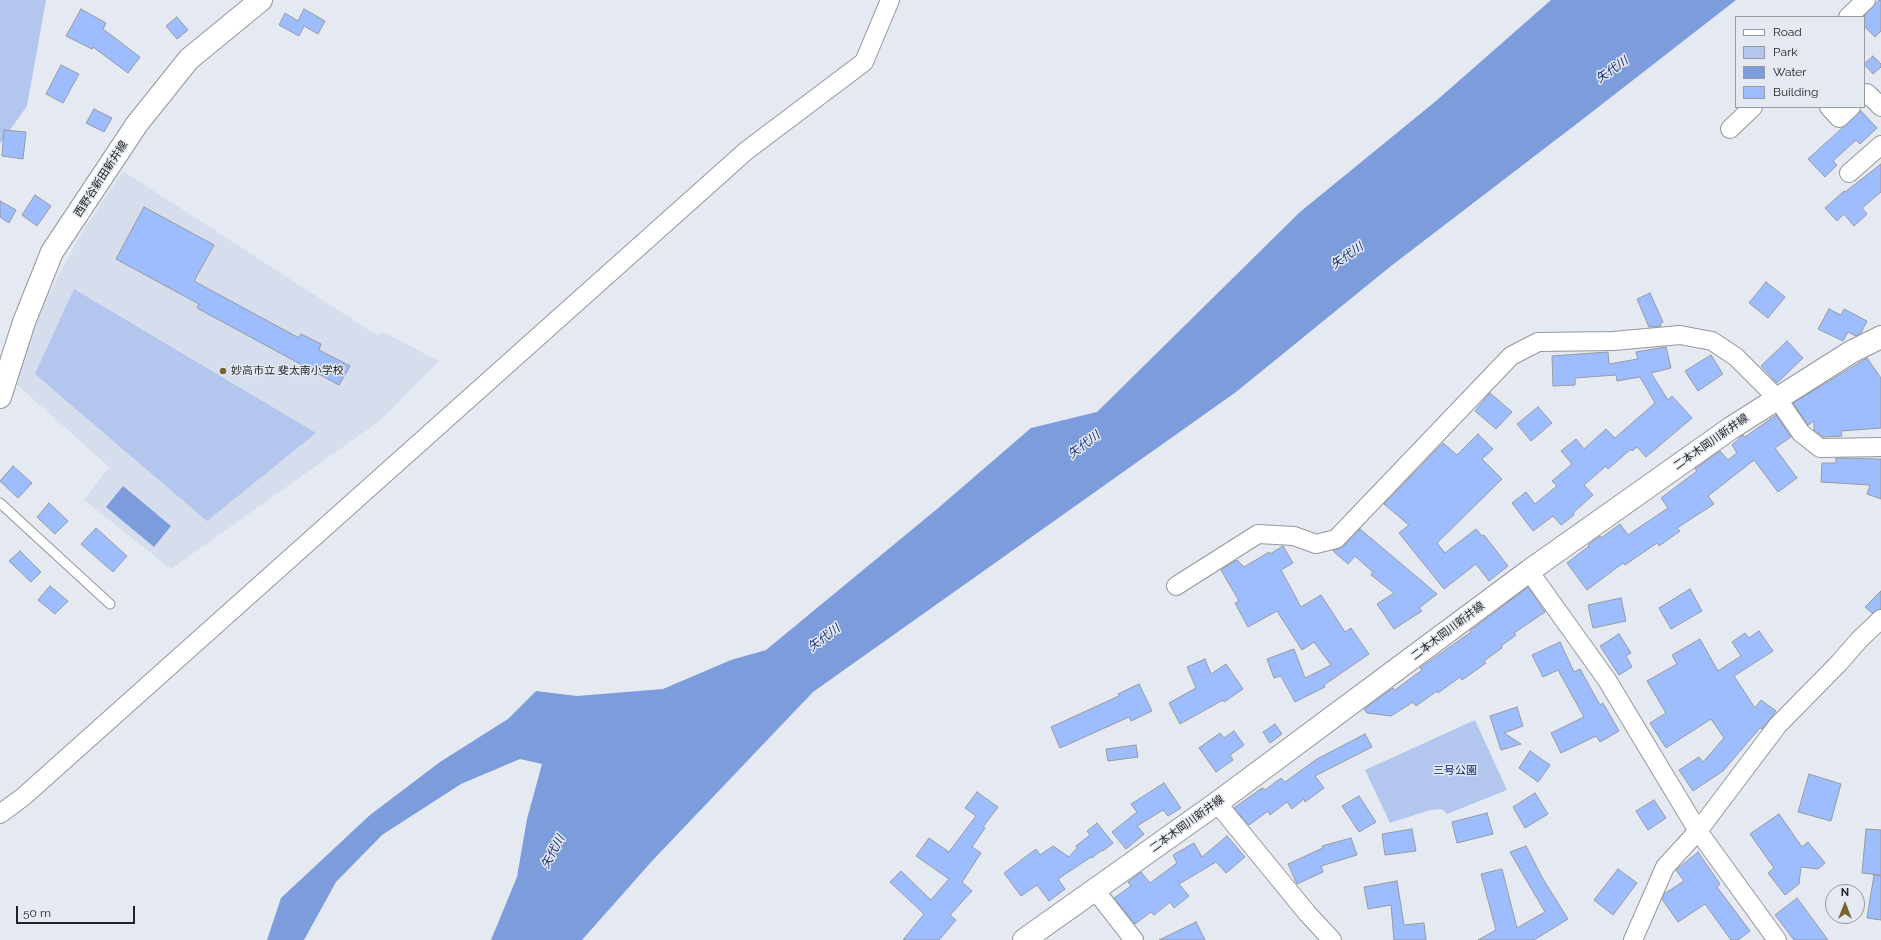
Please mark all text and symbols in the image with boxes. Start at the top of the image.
legend [1735,16,1865,108]
text: Road [1773,25,1802,39]
text: Park [1773,45,1798,59]
water label: 矢代川 [1593,54,1631,86]
text: Water [1773,65,1807,79]
text: Building [1773,85,1819,99]
street label: 西野谷新田新井線 [72,139,130,219]
water label: 矢代川 [1328,240,1366,272]
place label: 妙高市立 斐太南小学校 [231,364,344,378]
marker: 妙高市立 斐太南小学校 [218,366,228,376]
street label: 二本木岡川新井線 [1671,411,1751,473]
water label: 矢代川 [1065,428,1103,462]
street label: 二本木岡川新井線 [1409,599,1487,663]
water label: 矢代川 [805,621,843,655]
park label: 三号公園 [1433,764,1477,778]
street label: 二本木岡川新井線 [1148,793,1226,855]
water label: 矢代川 [538,833,568,871]
north arrow [1825,884,1865,924]
text: N [1841,886,1849,899]
scale bar [18,898,137,924]
text: 50 m [23,906,51,920]

